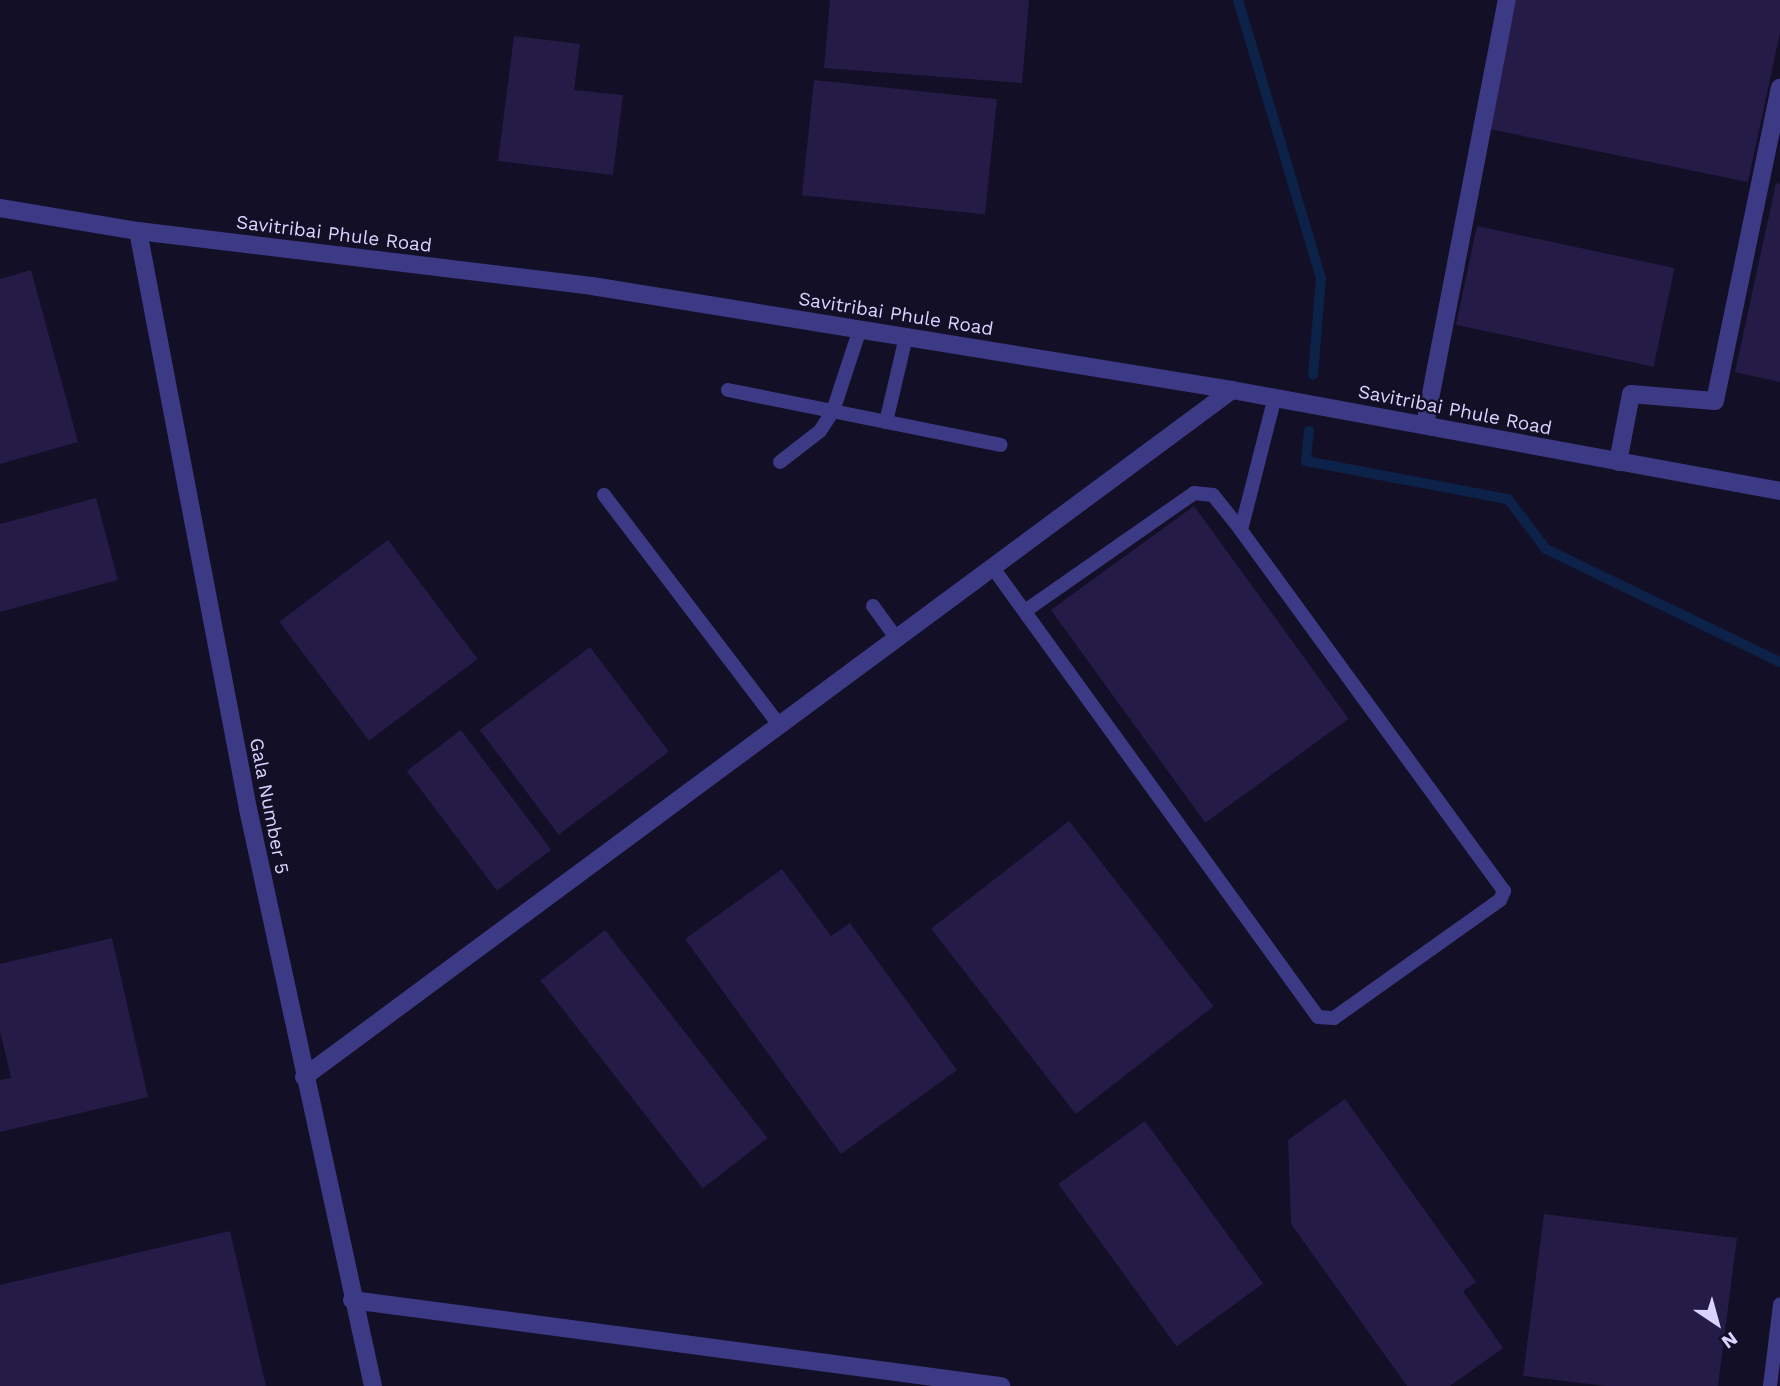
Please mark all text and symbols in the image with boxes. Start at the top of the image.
street label: Savitribai Phule Road [235,211,433,257]
street label: Savitribai Phule Road [797,287,995,341]
street label: Savitribai Phule Road [1356,380,1554,440]
street label: Gala Number 5 [245,735,293,877]
north arrow [1682,1288,1752,1358]
text: N [1717,1327,1742,1354]

